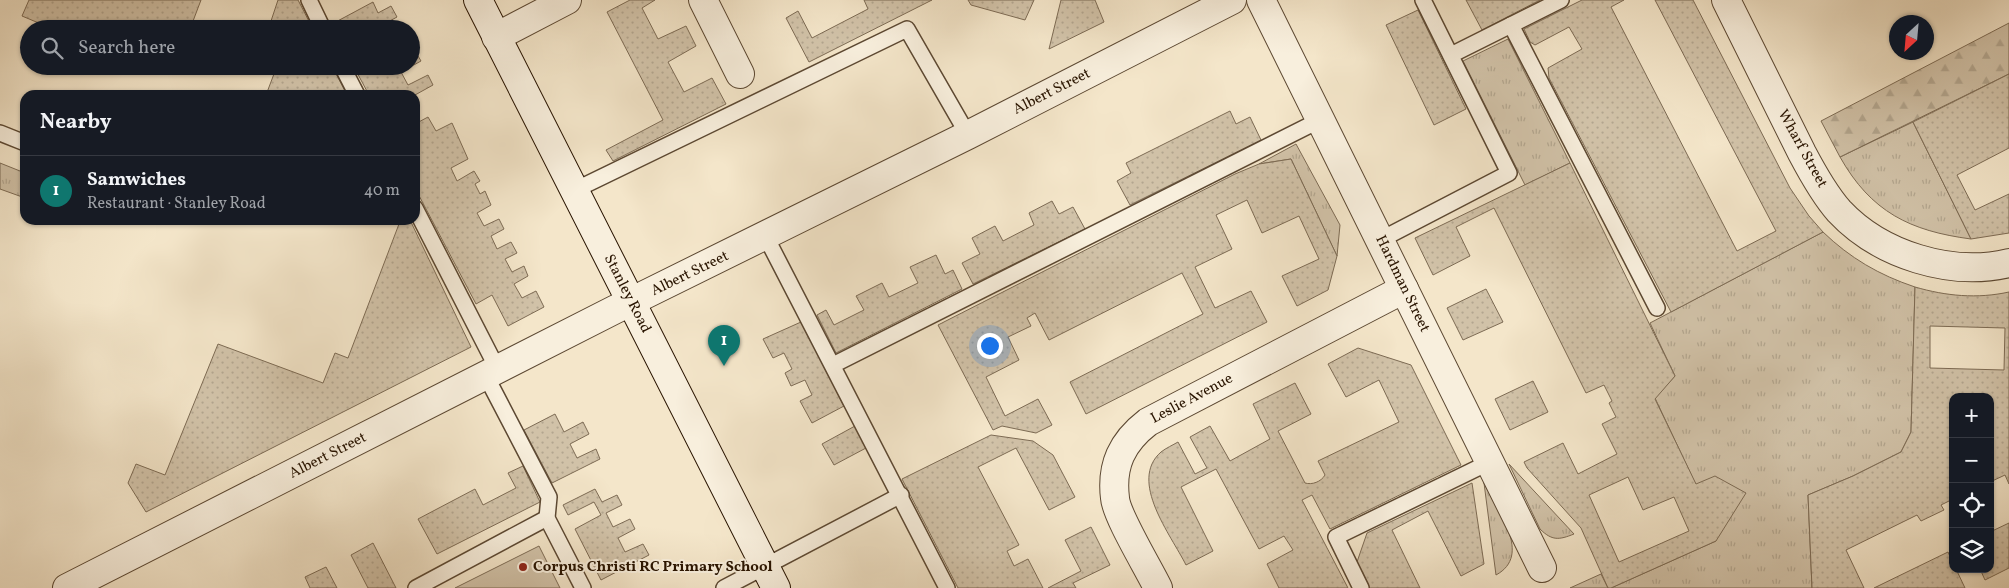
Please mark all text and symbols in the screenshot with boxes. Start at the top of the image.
north arrow [1889,15,1934,60]
search box [20,20,420,75]
icon: search [38,34,66,62]
text: Search here [78,35,175,61]
street label: Albert Street [1010,64,1094,120]
street label: Wharf Street [1772,106,1832,192]
text: Nearby [40,108,111,137]
text: Samwiches [87,167,186,193]
text: 1 [53,180,59,202]
text: 40 m [364,180,400,202]
text: Restaurant · Stanley Road [87,193,266,215]
street label: Hardman Street [1369,232,1435,336]
street label: Albert Street [648,246,732,302]
street label: Stanley Road [598,251,656,337]
pin: 1 [708,325,740,366]
your location [977,333,1003,359]
street label: Leslie Avenue [1147,369,1237,429]
map controls [1949,393,1994,573]
button: + [1949,393,1994,438]
street label: Albert Street [286,428,370,484]
button: − [1949,438,1994,483]
button: locate [1949,483,1994,528]
button: layers [1949,528,1994,573]
place label: Corpus Christi RC Primary School [533,557,773,578]
marker: Corpus Christi RC Primary School [517,561,529,573]

